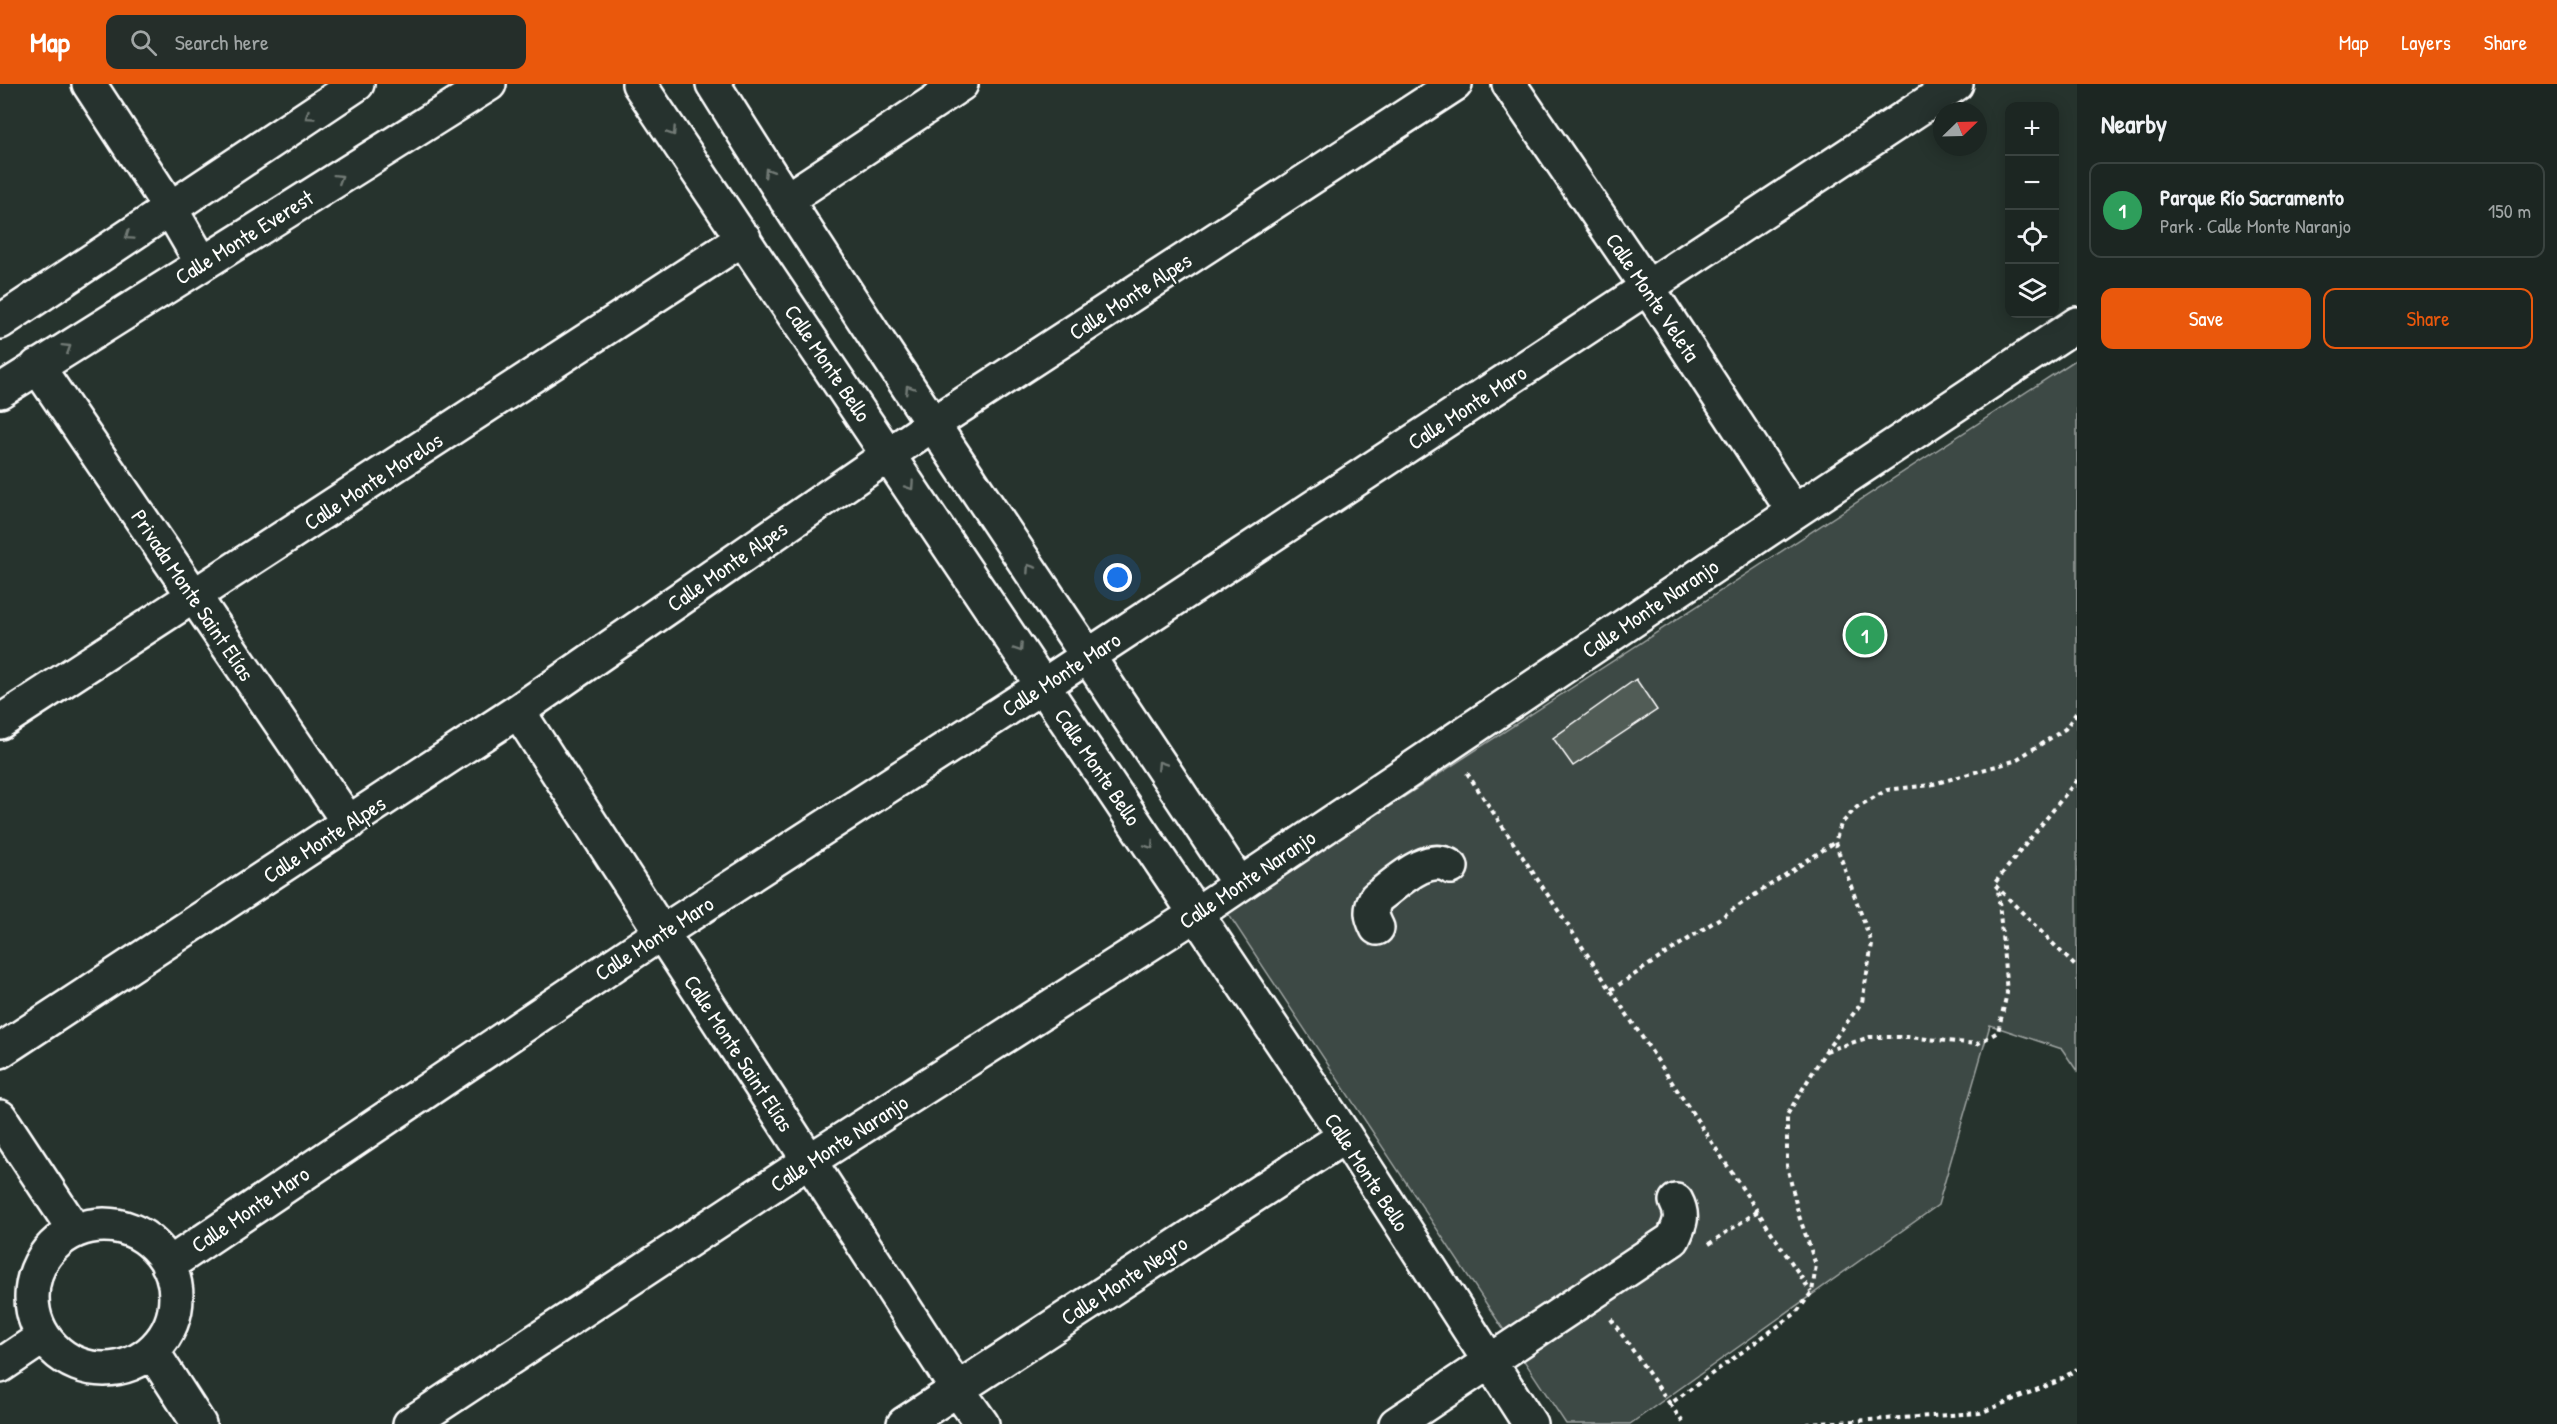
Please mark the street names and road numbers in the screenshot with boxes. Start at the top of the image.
street label: Calle Monte Everest [169,182,319,292]
street label: Calle Monte Veleta [1599,227,1707,368]
street label: Calle Monte Alpes [1063,245,1197,347]
street label: Calle Monte Bello [778,298,878,428]
street label: Calle Monte Maro [1402,357,1532,457]
street label: Calle Monte Morelos [298,425,448,537]
street label: Privada Monte Saint Elías [124,503,262,687]
street label: Calle Monte Alpes [661,513,793,619]
street label: Calle Monte Naranjo [1576,551,1724,665]
street label: Calle Monte Maro [996,624,1126,724]
street label: Calle Monte Bello [1048,702,1148,832]
street label: Calle Monte Alpes [257,788,391,890]
street label: Calle Monte Naranjo [1173,822,1321,936]
street label: Calle Monte Maro [589,888,719,988]
street label: Calle Monte Saint Elías [677,969,801,1137]
street label: Calle Monte Naranjo [764,1087,914,1199]
street label: Calle Monte Bello [1318,1107,1417,1237]
street label: Calle Monte Maro [185,1158,315,1260]
street label: Calle Monte Negro [1055,1228,1193,1332]

